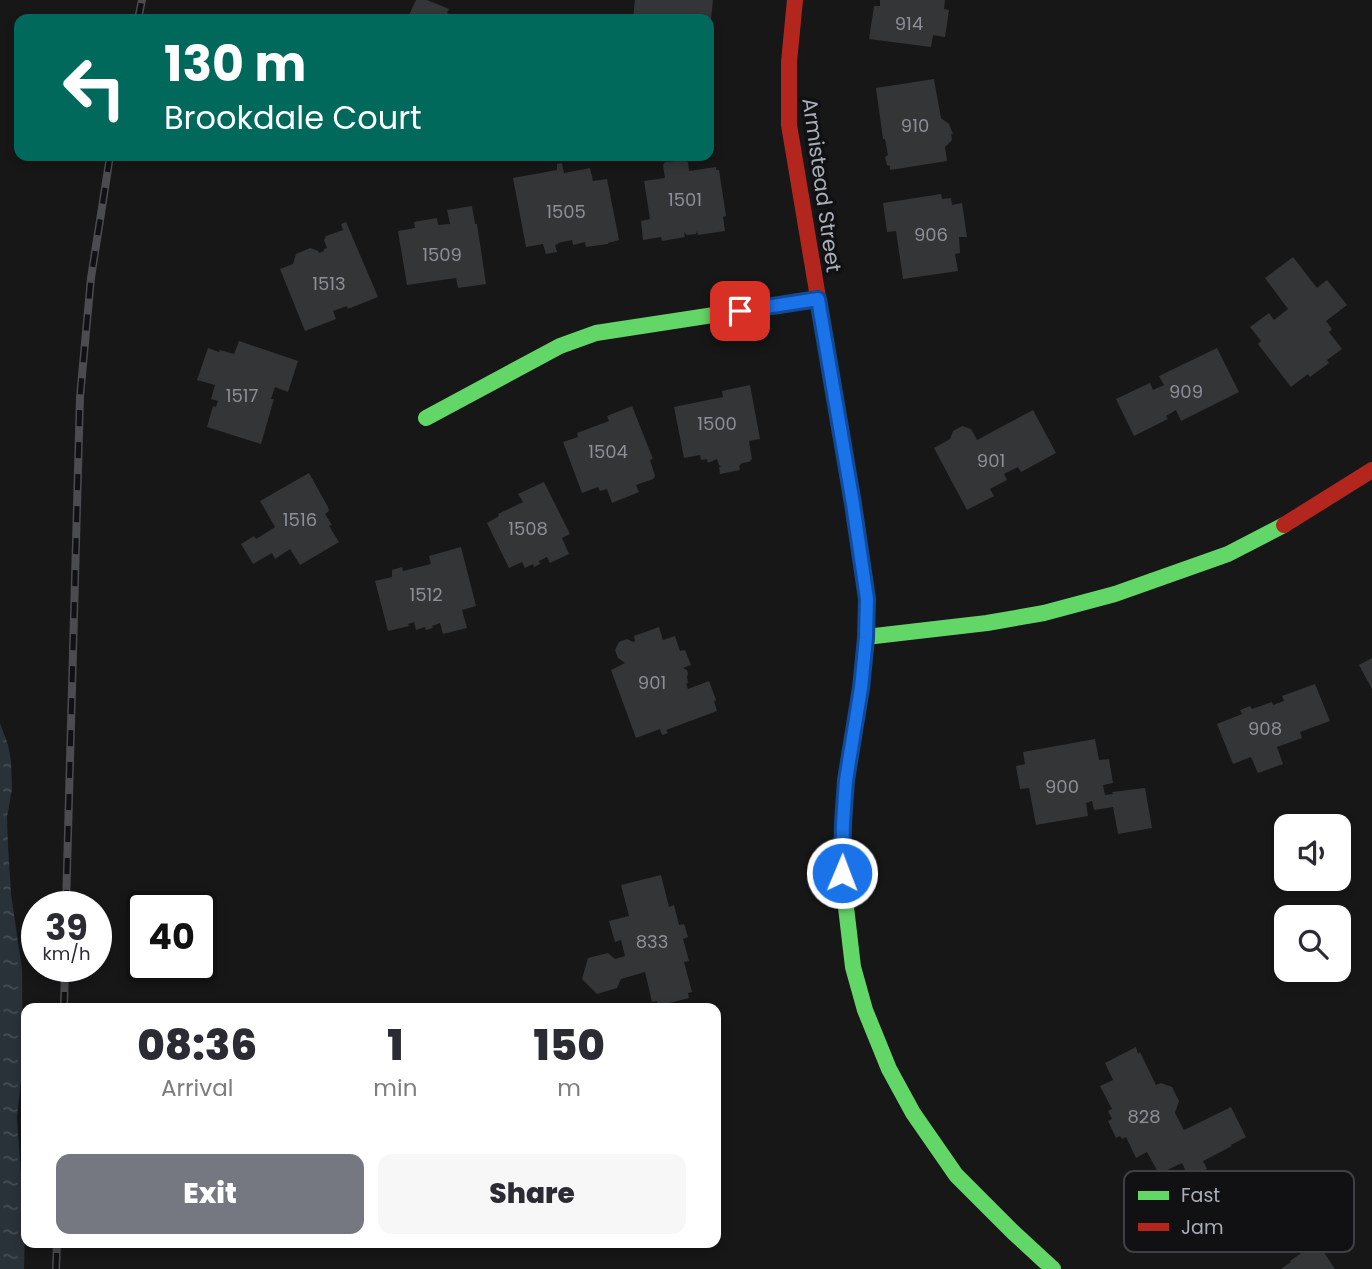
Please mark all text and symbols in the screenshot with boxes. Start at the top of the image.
house number: 914 [895,11,923,36]
text: 130 m [164,30,306,98]
icon: left [49,42,140,133]
text: Brookdale Court [164,95,422,140]
street label: Armistead Street [795,96,849,274]
house number: 910 [901,113,929,138]
house number: 1501 [668,187,702,212]
house number: 1505 [546,199,586,224]
house number: 906 [914,222,948,247]
house number: 1509 [422,242,462,267]
house number: 1513 [312,271,346,296]
pin [710,281,770,341]
icon: arrive [721,292,759,330]
house number: 909 [1169,379,1203,404]
house number: 1517 [226,383,258,408]
house number: 1500 [697,411,737,436]
house number: 1504 [588,439,628,464]
house number: 901 [977,448,1005,473]
house number: 1516 [283,507,317,532]
house number: 1508 [508,516,548,541]
house number: 1512 [409,582,443,607]
house number: 901 [638,670,666,695]
house number: 908 [1248,716,1282,741]
house number: 900 [1045,774,1079,799]
map controls [1274,814,1351,982]
button: sound [1274,814,1351,891]
position arrow [805,836,879,910]
speed limit sign: 40 [126,891,217,982]
text: 39 [45,903,88,952]
button: search [1274,905,1351,982]
house number: 833 [636,929,668,954]
text: km/h [43,941,90,966]
text: 08:36 [137,1016,257,1075]
text: 1 [387,1016,403,1075]
text: 150 [534,1016,605,1075]
text: Arrival [161,1072,233,1104]
text: min [373,1072,417,1104]
text: m [557,1072,581,1104]
house number: 828 [1127,1104,1161,1129]
button: Exit [56,1154,364,1234]
button: Share [378,1154,686,1234]
legend [1124,1171,1354,1252]
text: Fast [1181,1182,1220,1209]
text: Jam [1181,1214,1223,1241]

